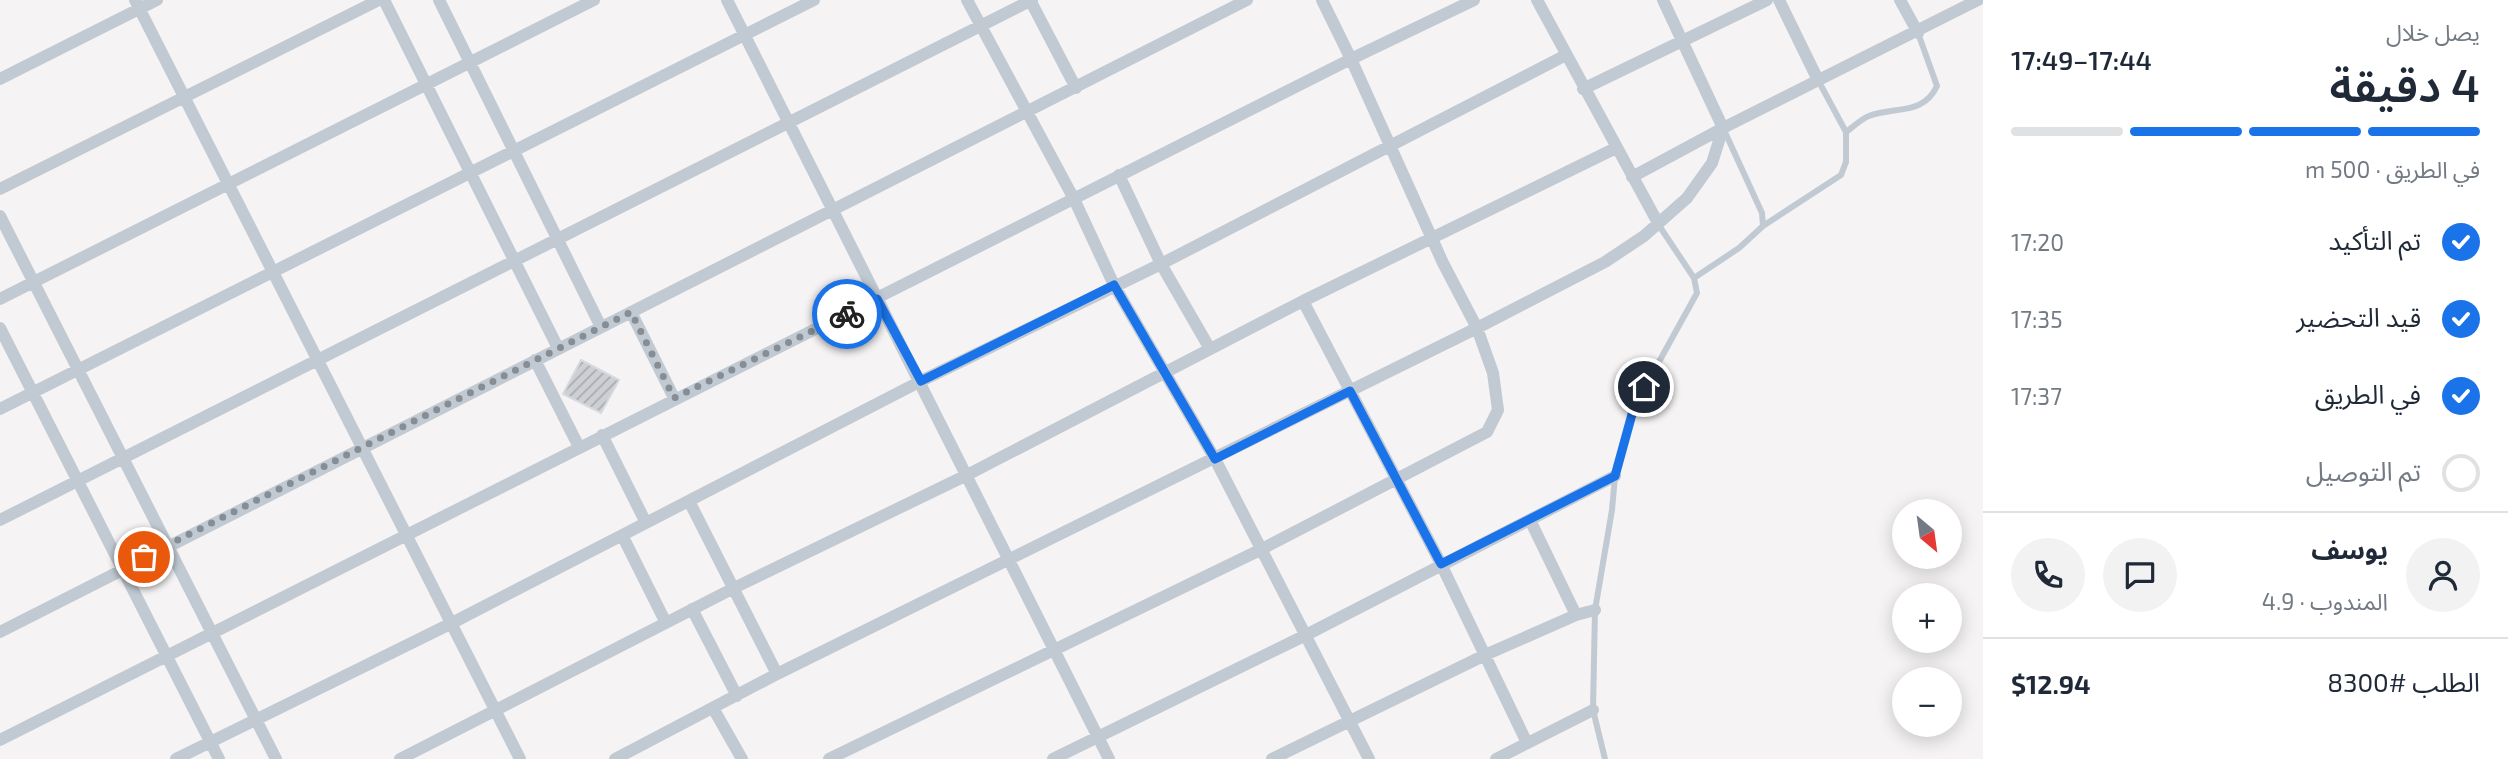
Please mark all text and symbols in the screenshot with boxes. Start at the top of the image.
text: يصل خلال [2386,18,2480,46]
text: 17:44–17:49 [2011,44,2152,75]
text: 4 دقيقة [2329,56,2480,111]
text: في الطريق · 500 m [2305,155,2480,183]
icon: check [2442,223,2480,261]
text: تم التأكيد [2328,224,2421,255]
text: 17:20 [2011,228,2064,256]
courier [812,279,882,349]
icon: bike [828,295,866,333]
icon: check [2442,300,2480,338]
text: قيد التحضير [2296,301,2421,332]
text: 17:35 [2011,305,2062,333]
pin [1614,357,1674,417]
icon: home [1625,368,1663,406]
icon: check [2442,377,2480,415]
text: في الطريق [2315,378,2421,409]
text: 17:37 [2011,382,2062,410]
text: تم التوصيل [2306,455,2421,486]
north arrow [1892,499,1962,569]
map controls [1892,499,1962,737]
pin [114,527,174,587]
text: يوسف [2311,533,2388,564]
icon: bag [125,538,163,576]
button: phone [2011,538,2085,612]
button: chat [2103,538,2177,612]
button: person [2406,538,2480,612]
button: + [1892,583,1962,653]
text: المندوب · 4.9 [2262,587,2388,615]
text: الطلب #8300 [2327,666,2480,697]
button: − [1892,667,1962,737]
text: $12.94 [2011,668,2091,699]

